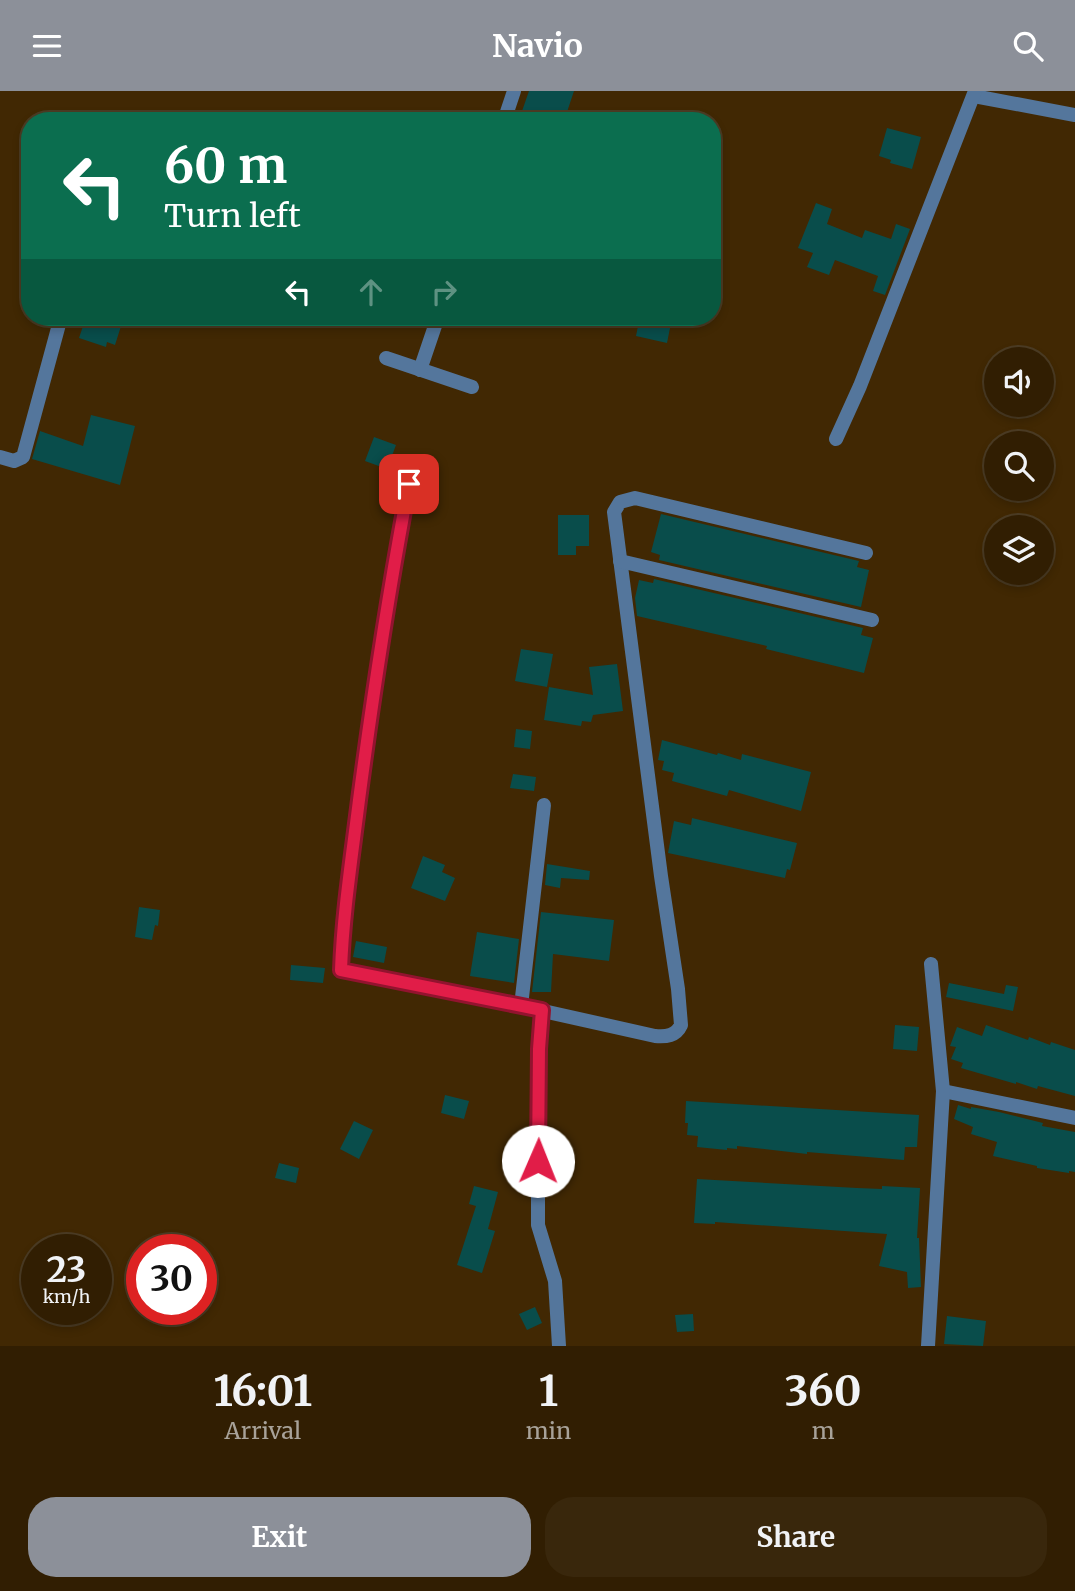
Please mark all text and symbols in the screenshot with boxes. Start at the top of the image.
text: Navio [492,26,583,66]
icon: menu [28,27,66,65]
icon: search [1009,27,1047,65]
text: 60 m [164,135,287,196]
icon: left [49,140,140,231]
text: Turn left [164,196,301,236]
icon: left [279,273,317,311]
icon: ahead [352,273,390,311]
icon: right [425,273,463,311]
map controls [984,347,1054,585]
button: sound [984,347,1054,417]
button: search [984,431,1054,501]
pin [379,454,439,514]
icon: arrive [390,465,428,503]
button: layers [984,515,1054,585]
position arrow [501,1124,575,1198]
speed limit sign: 30 [126,1234,217,1325]
text: 23 [47,1248,86,1292]
text: km/h [43,1285,90,1308]
text: 16:01 [213,1365,312,1417]
text: 1 [539,1365,558,1417]
text: 360 [785,1365,862,1417]
text: Arrival [224,1416,301,1445]
text: min [526,1416,571,1445]
text: m [812,1416,834,1445]
button: Exit [28,1497,531,1577]
button: Share [545,1497,1047,1577]

